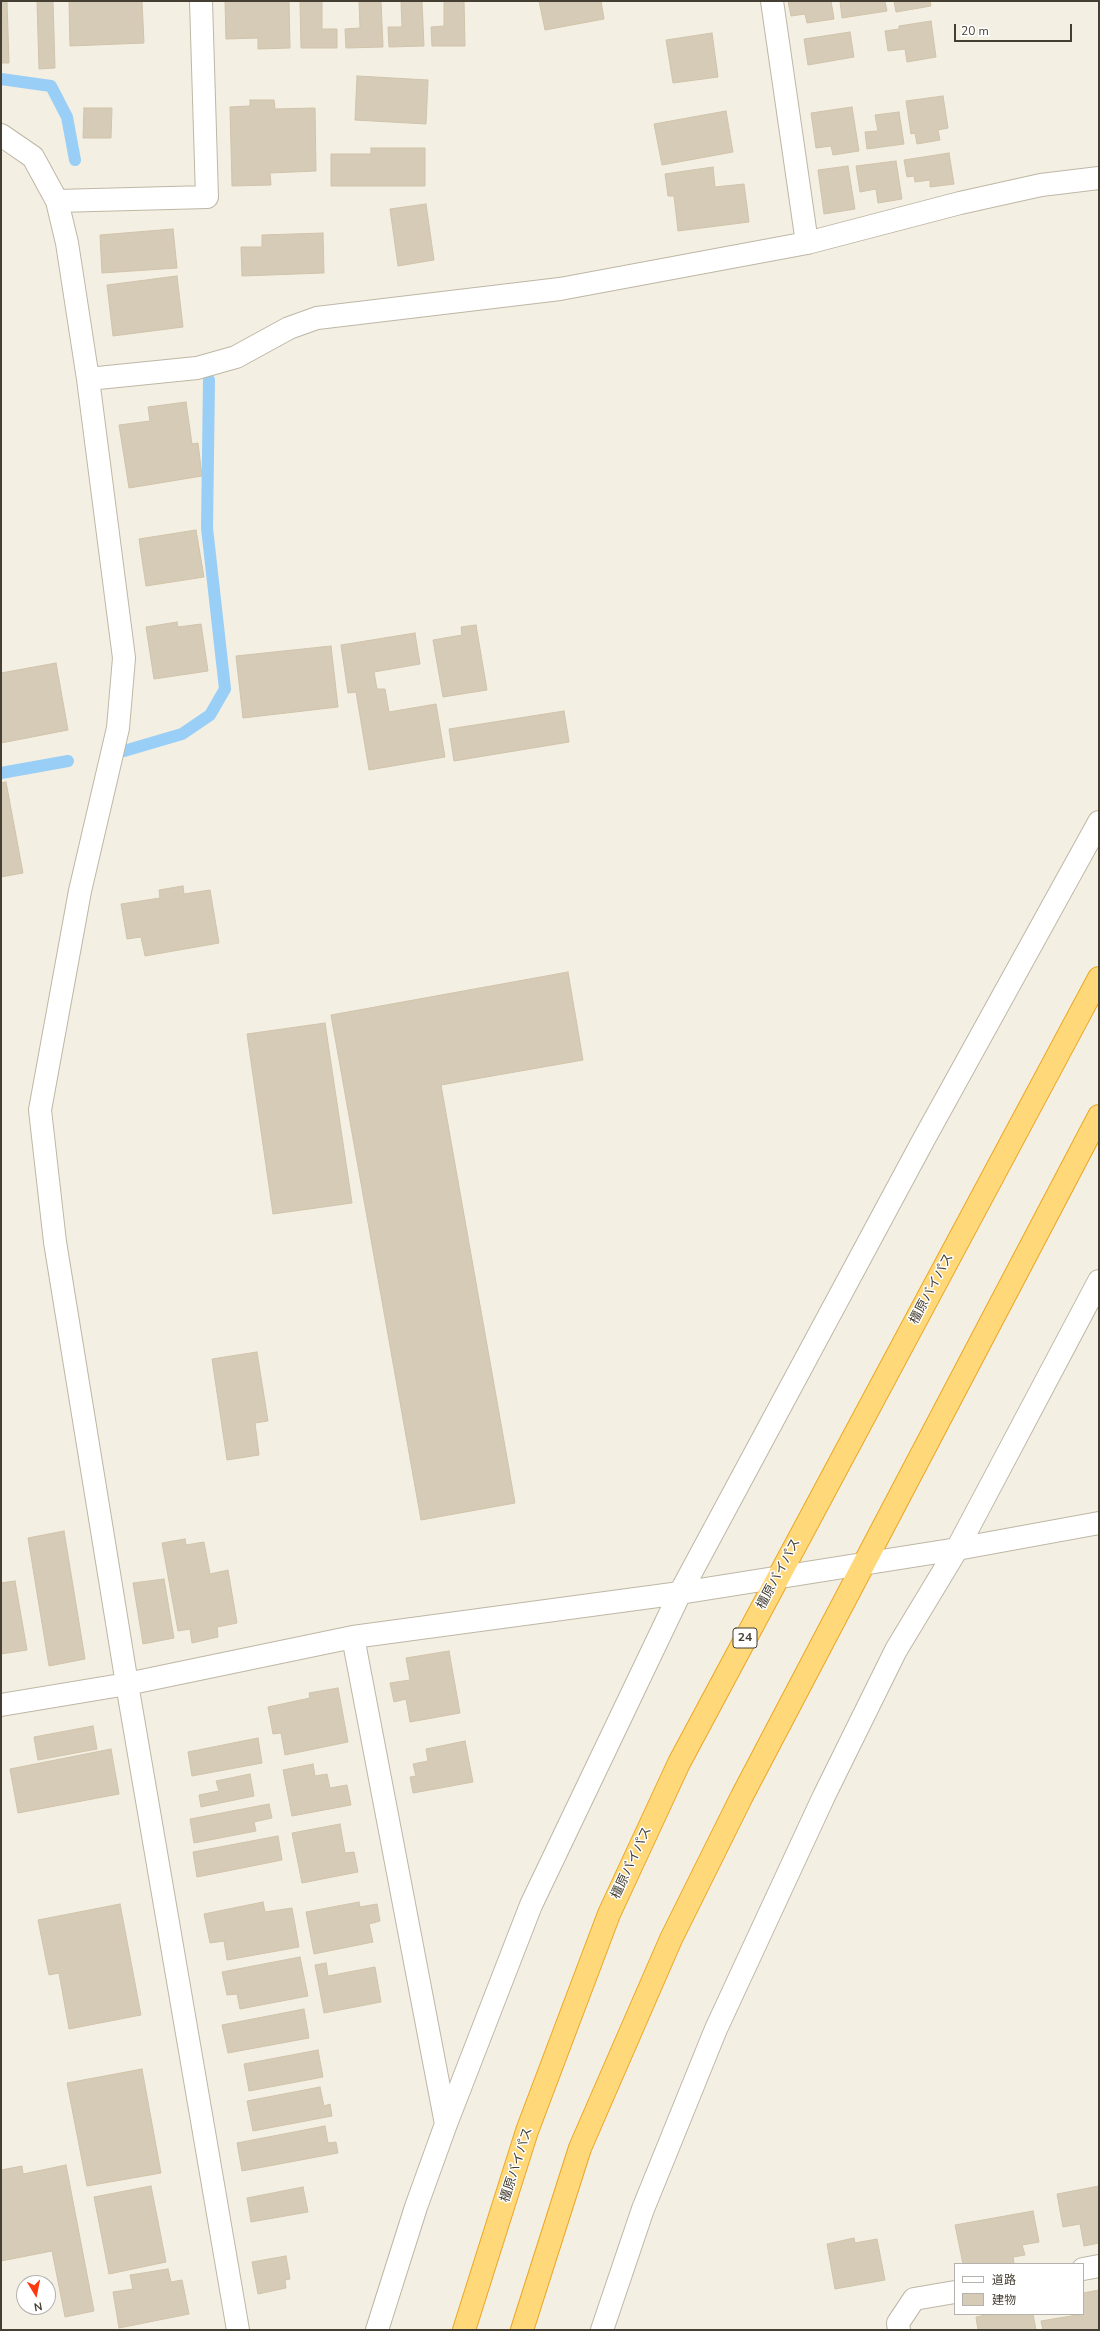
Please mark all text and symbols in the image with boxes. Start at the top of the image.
scale bar [956,16,1074,42]
text: 20 m [961,23,989,39]
street label: 橿原バイパス [907,1251,957,1327]
street label: 橿原バイパス [754,1536,804,1612]
road number: 24 [733,1628,757,1648]
street label: 橿原バイパス [608,1824,656,1902]
street label: 橿原バイパス [498,2125,536,2205]
legend [954,2263,1084,2315]
text: 道路 [992,2272,1016,2288]
north arrow [16,2275,56,2315]
text: 建物 [992,2292,1016,2308]
text: N [33,2298,43,2314]

